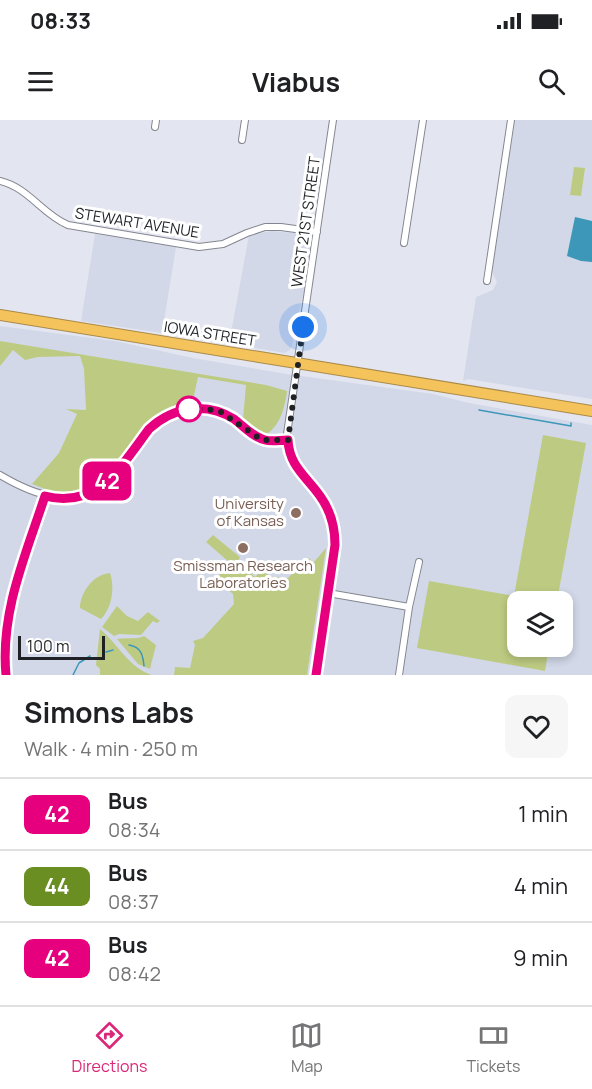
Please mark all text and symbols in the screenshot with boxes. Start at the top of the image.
text: 08:33 [30,6,91,36]
text: Viabus [252,63,340,100]
icon: menu [24,65,57,98]
icon: search [535,65,568,98]
street label: WEST 21ST STREET [286,155,325,289]
street label: STEWART AVENUE [73,202,201,243]
your location [288,312,318,342]
street label: IOWA STREET [162,316,258,351]
unlabelled marker [176,396,202,422]
line badge: 42 [80,462,134,500]
text: 42 [94,467,120,495]
place label: University of Kansas [215,493,284,531]
marker: University of Kansas [289,506,303,520]
marker: Smissman Research Laboratories [236,541,250,555]
place label: Smissman Research Laboratories [173,555,313,593]
map controls [507,591,573,657]
button: layers [507,591,573,657]
scale bar [18,633,105,660]
text: 100 m [27,635,70,657]
text: Simons Labs [24,693,194,731]
button: heart [505,695,568,758]
text: Walk · 4 min · 250 m [24,735,198,762]
text: Bus [108,786,148,816]
text: 1 min [518,799,568,829]
text: 42 [44,800,70,828]
text: 08:34 [108,816,161,843]
text: Bus [108,858,148,888]
text: 4 min [514,871,568,901]
text: 44 [44,872,70,900]
text: 08:37 [108,888,159,915]
text: Bus [108,930,148,960]
text: 9 min [513,943,568,973]
text: 42 [44,944,70,972]
text: 08:42 [108,960,161,987]
tab: Directions [72,1019,147,1077]
tab: Map [290,1019,323,1077]
tab: Tickets [466,1019,520,1077]

